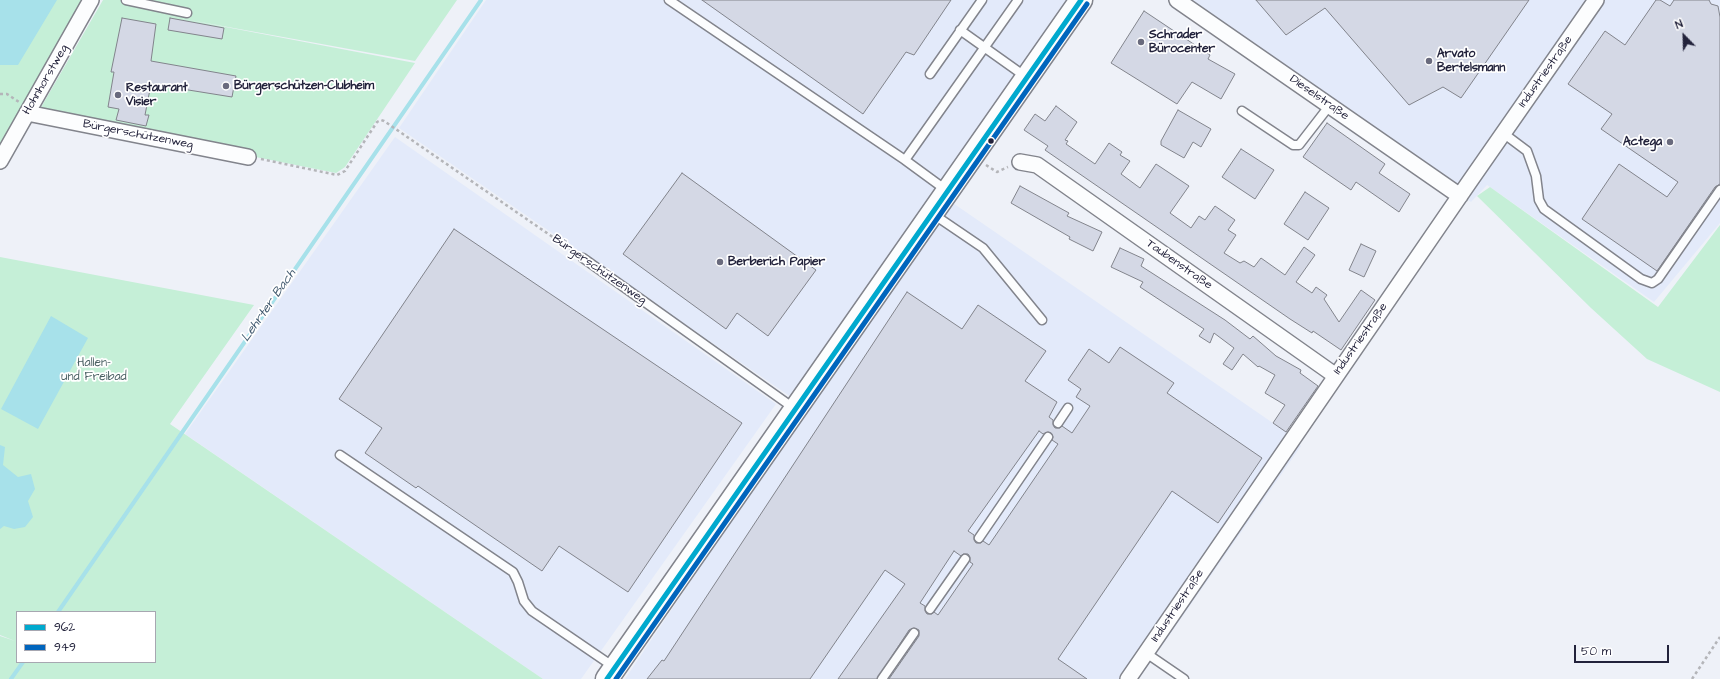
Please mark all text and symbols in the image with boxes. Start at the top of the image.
north arrow [1664,16,1704,56]
text: N [1673,16,1685,33]
place label: Schrader Bürocenter [1149,28,1215,56]
street label: Industriestraße [1516,33,1576,111]
marker: Schrader Bürocenter [1136,37,1146,47]
street label: Hohnhorstweg [20,42,72,118]
place label: Arvato Bertelsmann [1437,47,1505,75]
marker: Arvato Bertelsmann [1424,56,1434,66]
street label: Dieselstraße [1287,72,1351,124]
place label: Bürgerschützen-Clubheim [234,79,374,93]
place label: Restaurant Visier [126,81,188,109]
marker: Bürgerschützen-Clubheim [221,81,231,91]
marker: Restaurant Visier [113,90,123,100]
street label: Bürgerschützenweg [82,117,194,153]
place label: Actega [1623,135,1662,149]
unlabelled marker [986,136,996,146]
marker: Actega [1665,137,1675,147]
street label: Bürgerschützenweg [549,232,649,308]
street label: Taubenstraße [1143,237,1215,293]
place label: Berberich Papier [728,255,825,269]
marker: Berberich Papier [715,257,725,267]
water label: Lehrter Bach [238,267,300,345]
street label: Industriestraße [1331,300,1391,378]
park label: Hallen- und Freibad [61,356,127,384]
street label: Industriestraße [1148,567,1208,645]
legend [16,611,156,663]
text: 962 [54,619,75,636]
scale bar [1576,637,1671,663]
text: 949 [54,639,76,656]
text: 50 m [1581,643,1611,660]

